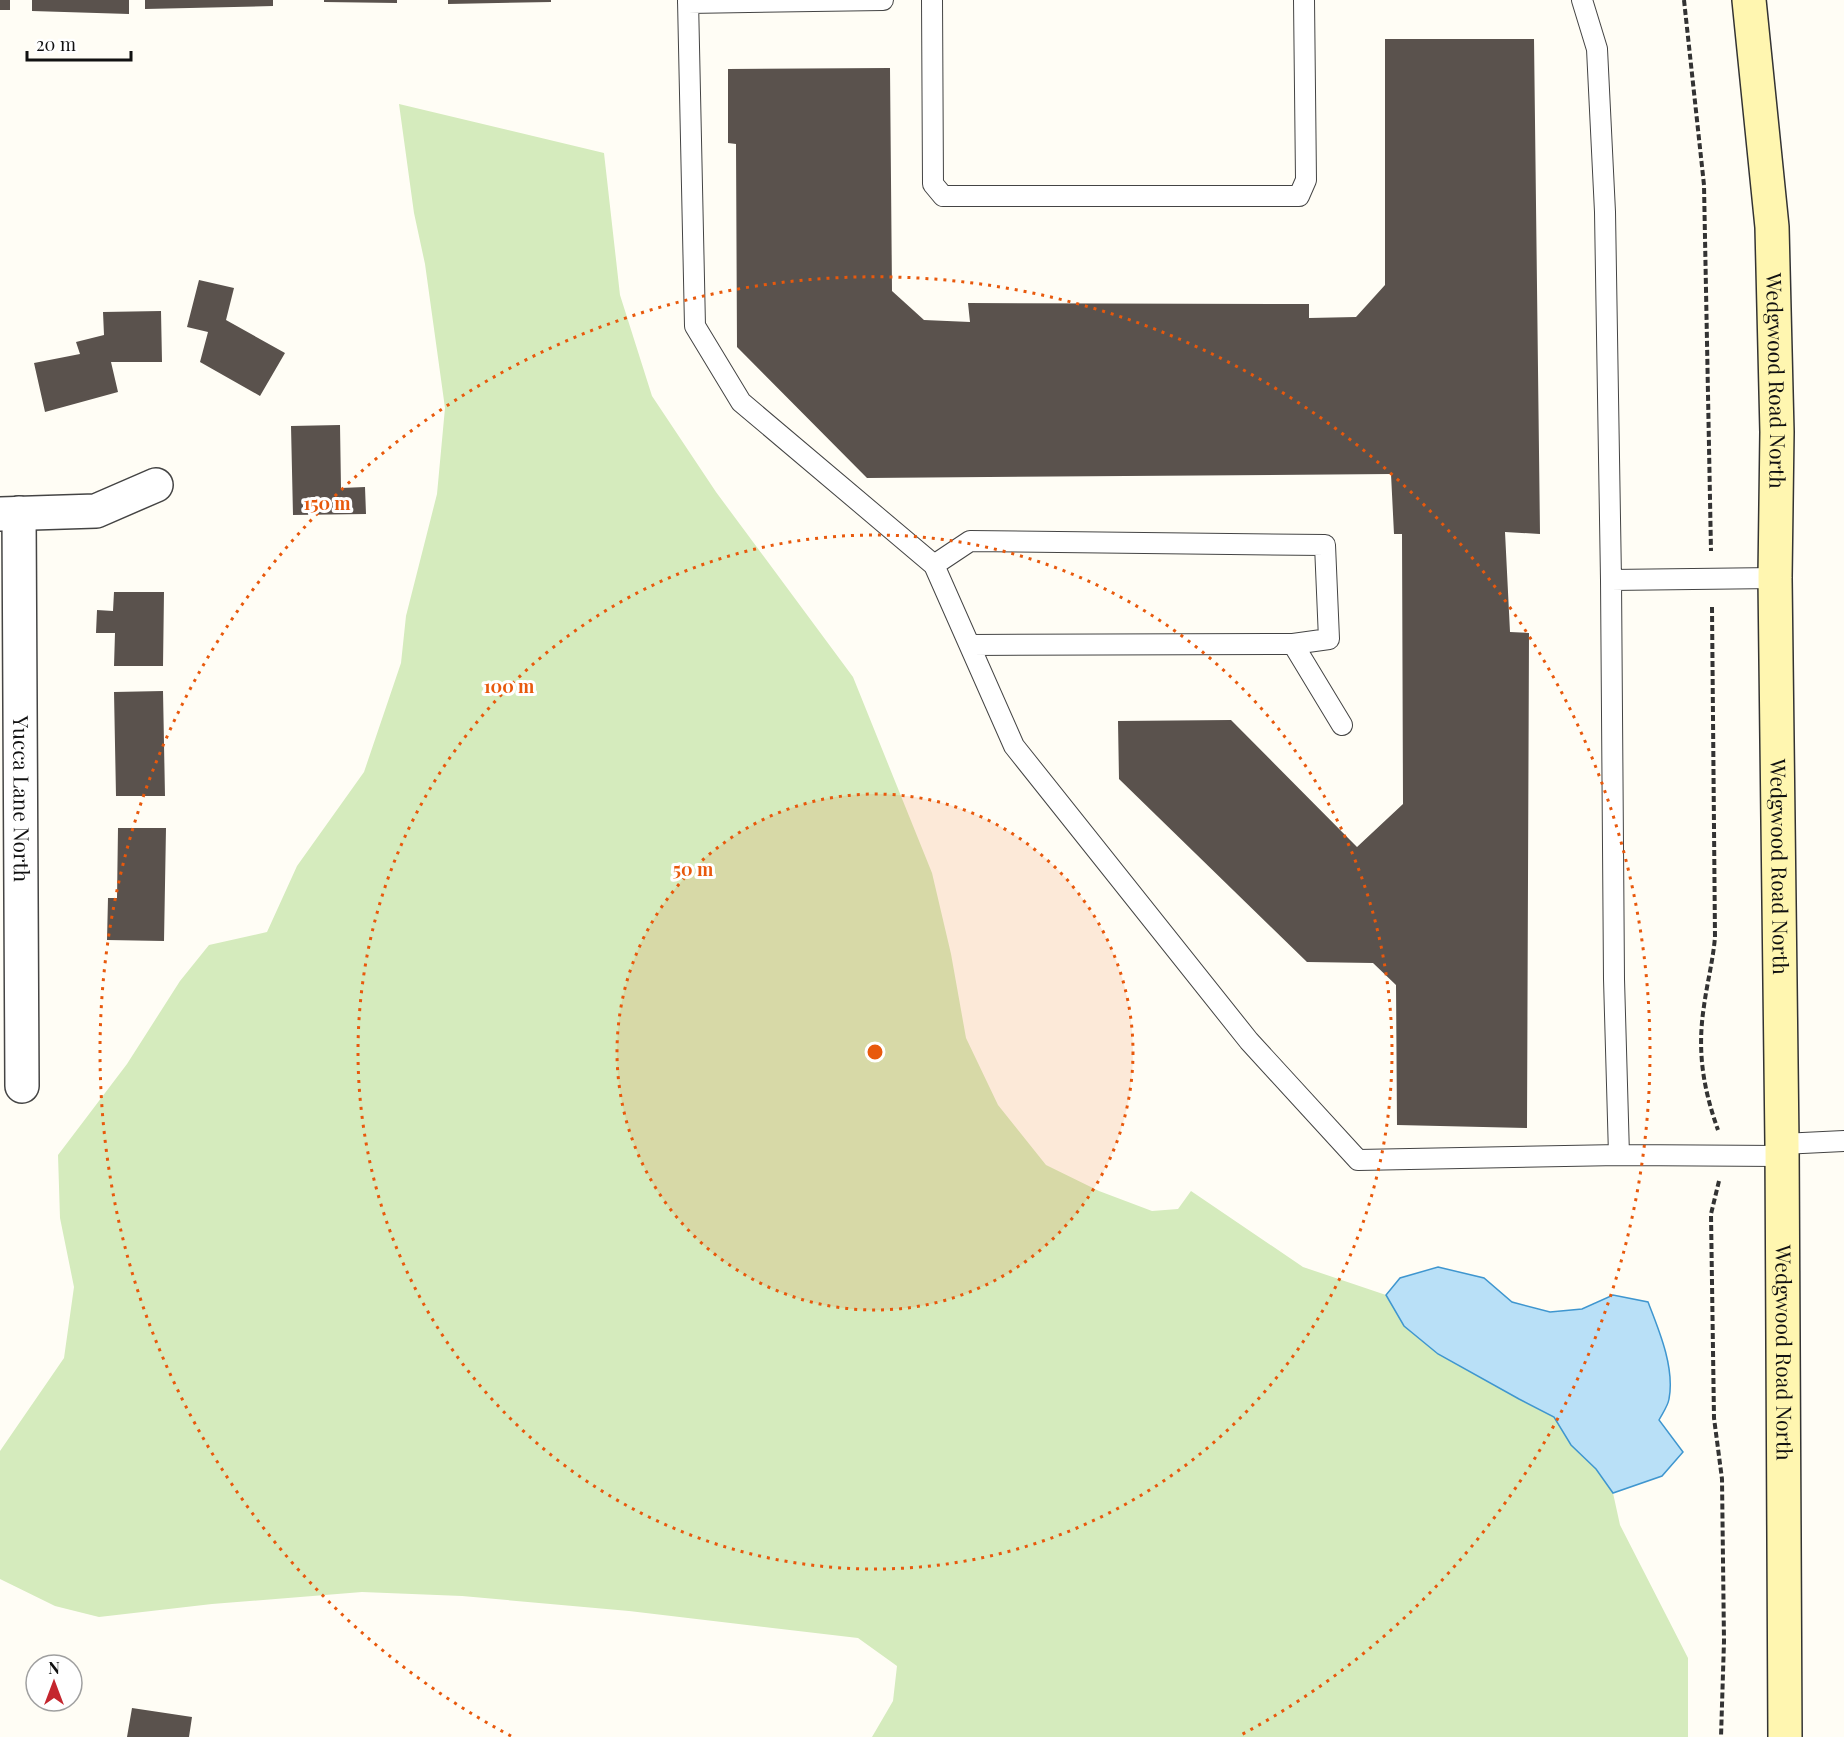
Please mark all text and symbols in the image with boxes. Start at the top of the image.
scale bar [27,24,130,62]
text: 20 m [36,32,76,56]
street label: Wedgwood Road North [1761,271,1793,490]
text: 150 m [303,491,351,515]
text: 100 m [484,674,535,698]
street label: Yucca Lane North [8,715,37,883]
street label: Wedgwood Road North [1765,758,1796,975]
text: 50 m [673,857,714,881]
centre of rings [865,1042,885,1062]
street label: Wedgwood Road North [1771,1244,1800,1461]
north arrow [24,1653,84,1713]
text: N [48,1657,60,1678]

